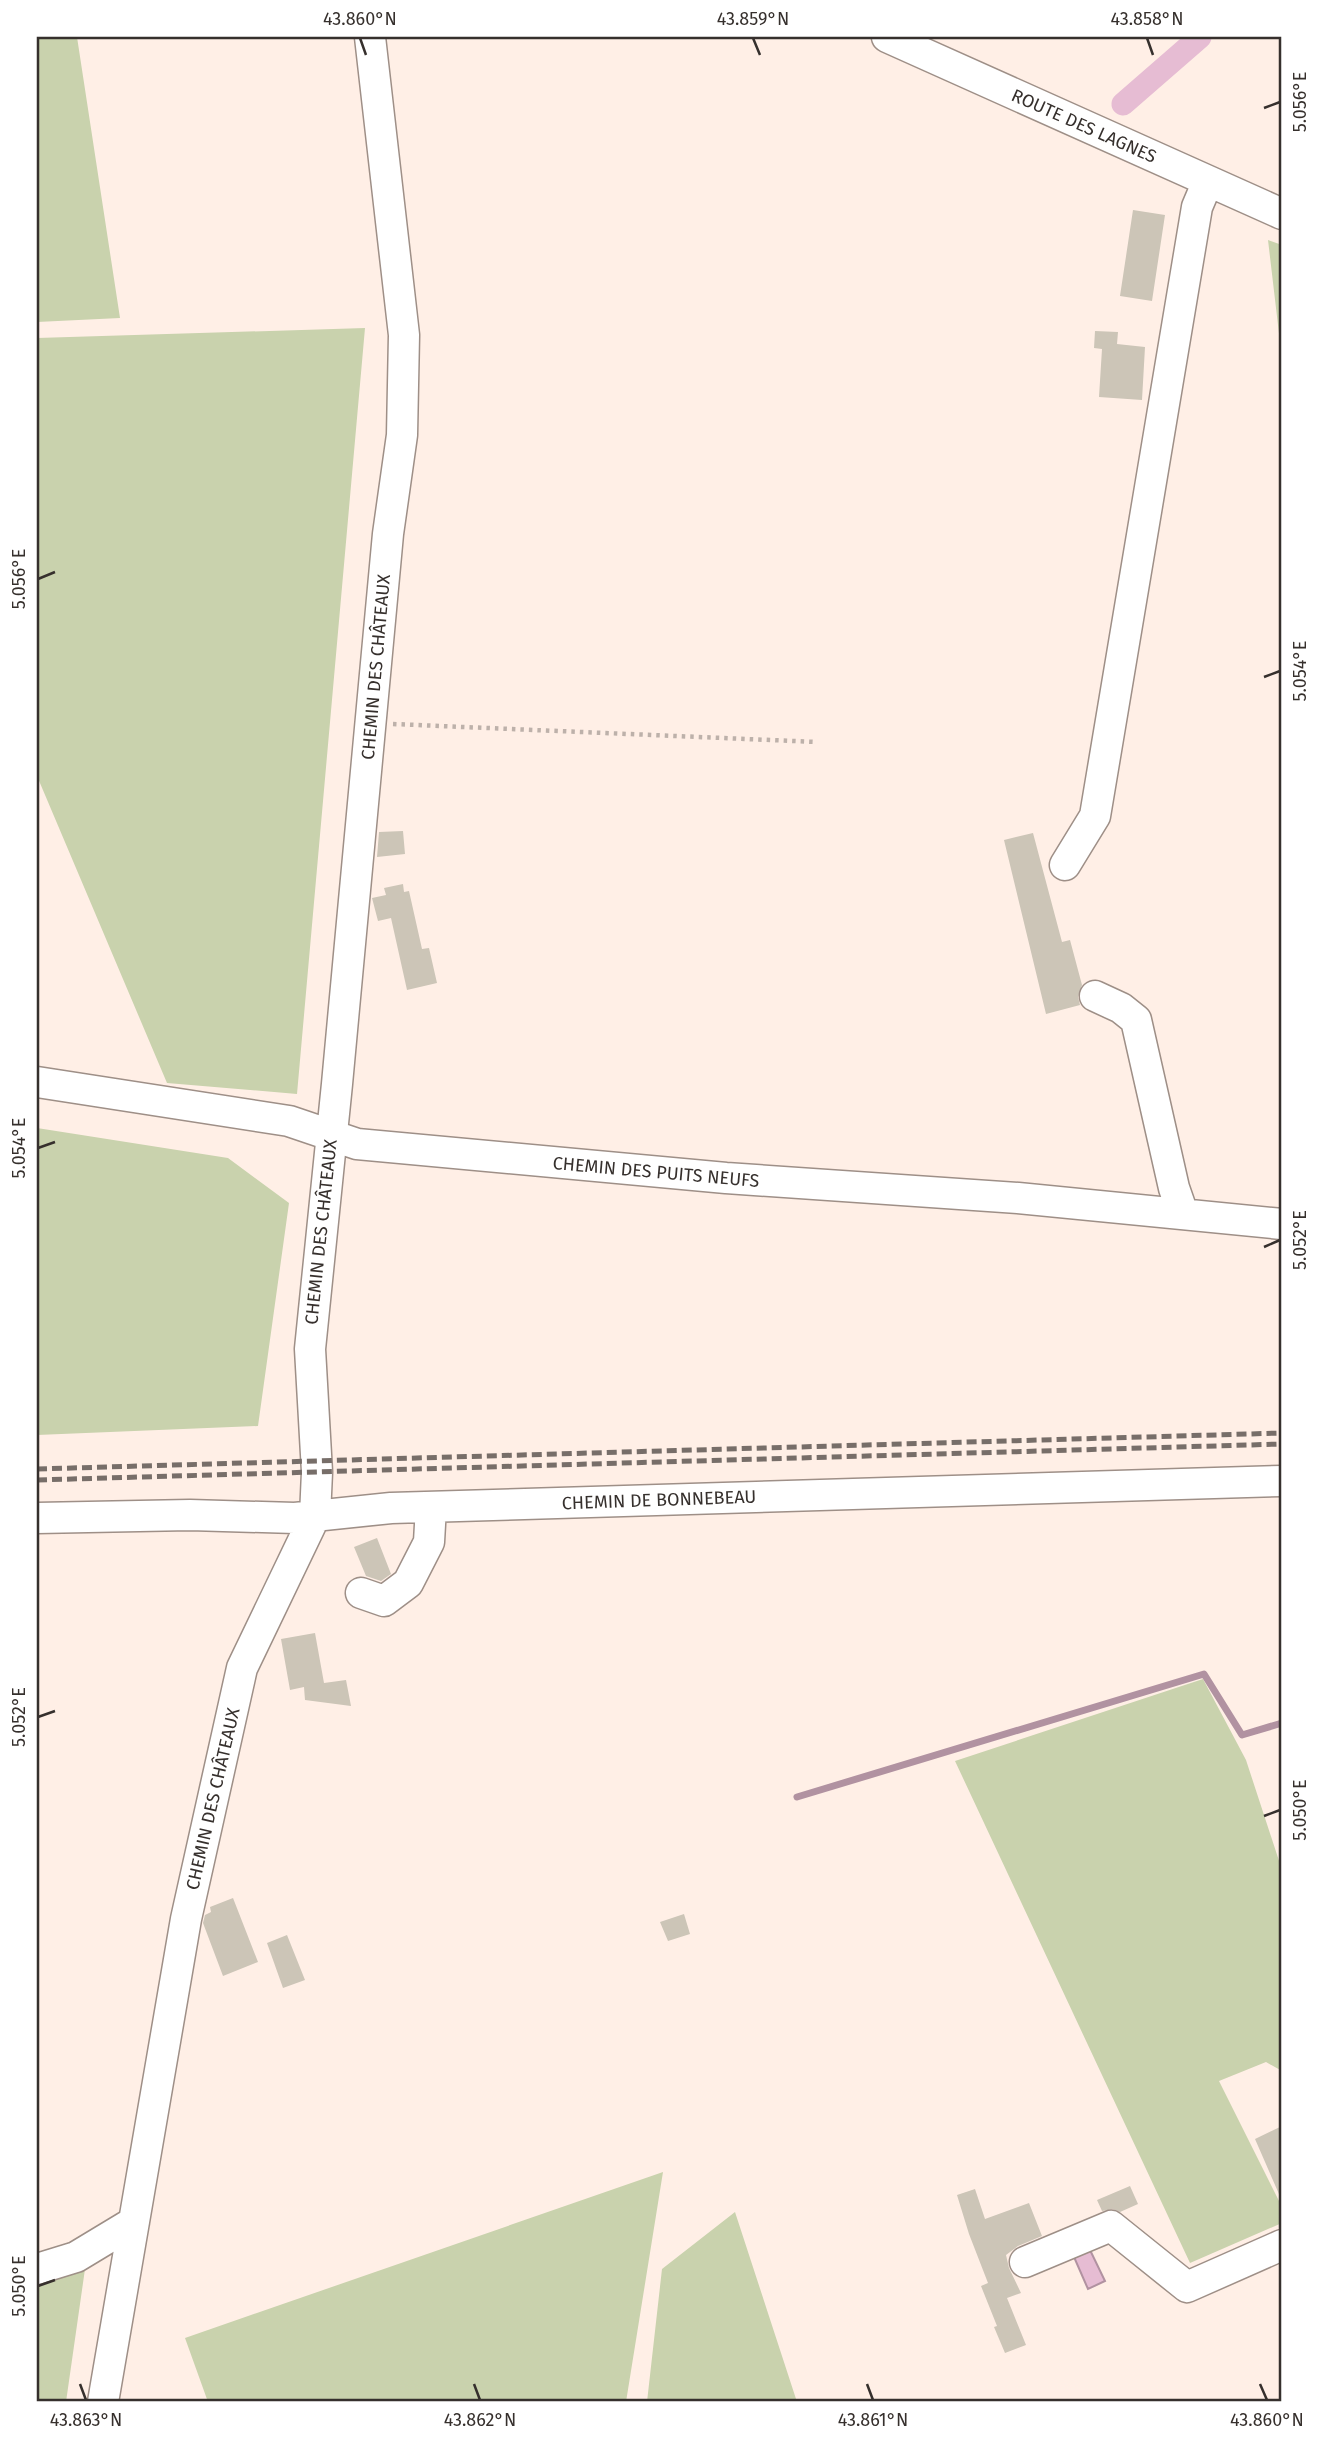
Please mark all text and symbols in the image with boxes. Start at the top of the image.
text: 43.860°N [323,8,397,30]
text: 43.859°N [717,8,789,30]
text: 43.858°N [1110,8,1184,30]
text: 5.056°E [1289,72,1311,132]
street label: ROUTE DES LAGNES [1008,84,1160,168]
text: 5.056°E [8,549,30,609]
street label: CHEMIN DES CHÂTEAUX [357,573,395,761]
text: 5.054°E [1289,641,1311,701]
text: 5.054°E [8,1118,30,1178]
street label: CHEMIN DES CHÂTEAUX [300,1138,342,1326]
street label: CHEMIN DES PUITS NEUFS [552,1152,760,1192]
text: 5.052°E [1289,1210,1311,1270]
street label: CHEMIN DE BONNEBEAU [561,1486,757,1514]
text: 5.052°E [8,1687,30,1747]
street label: CHEMIN DES CHÂTEAUX [181,1705,245,1892]
text: 5.050°E [1289,1779,1311,1841]
text: 5.050°E [8,2255,30,2317]
text: 43.863°N [50,2409,122,2431]
text: 43.862°N [444,2409,516,2431]
text: 43.861°N [838,2409,908,2431]
text: 43.860°N [1230,2409,1304,2431]

